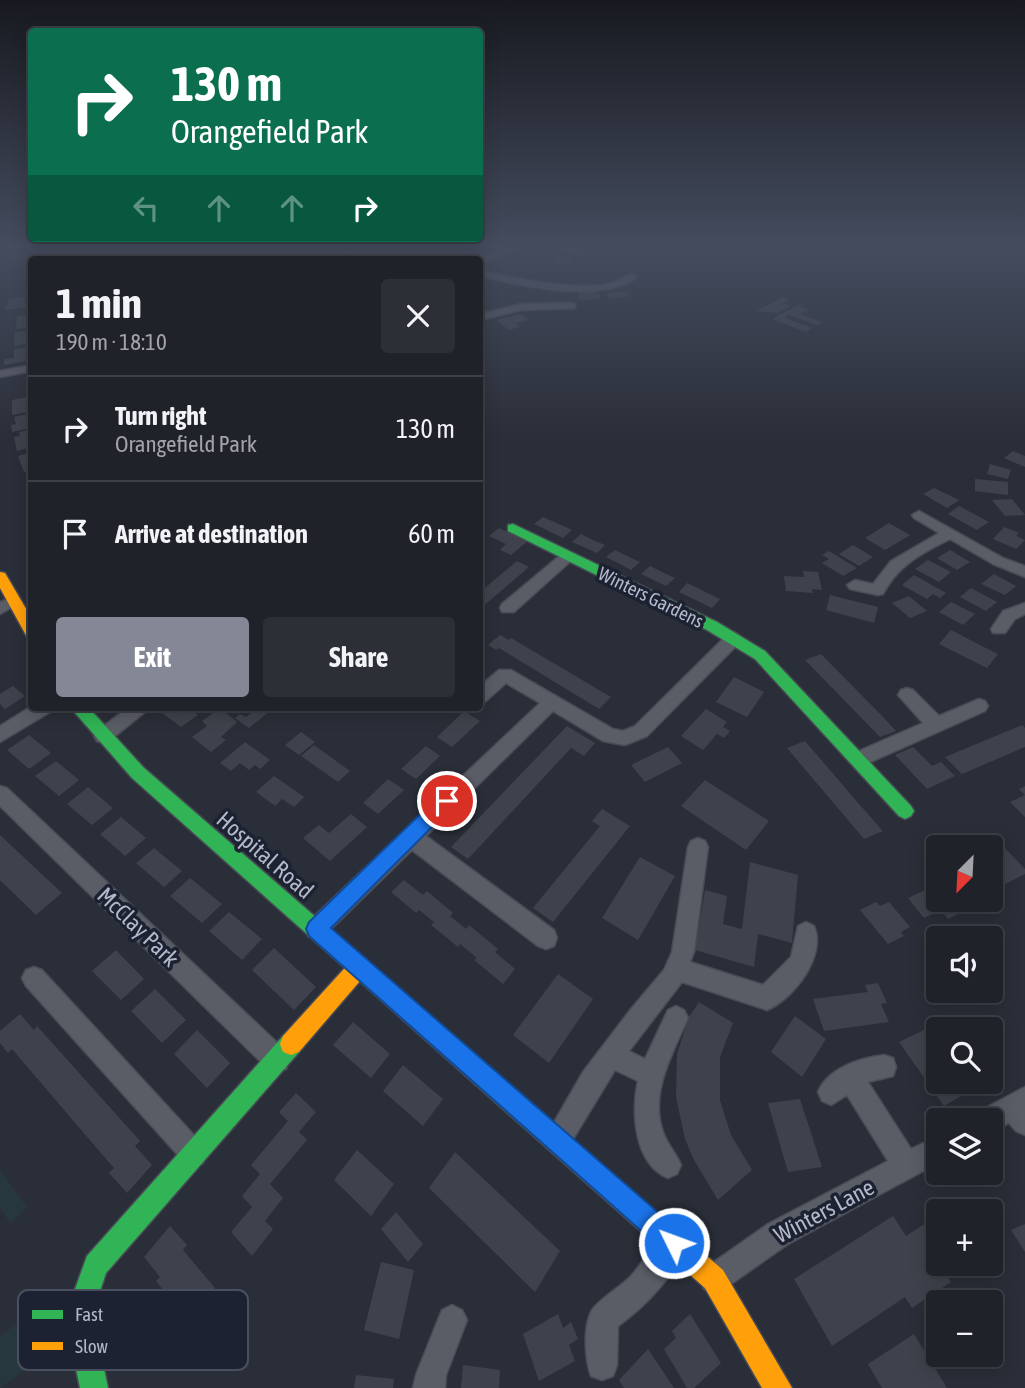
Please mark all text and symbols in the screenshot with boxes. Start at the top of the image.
text: 130 m [171,55,282,111]
icon: right [56,56,147,147]
text: Orangefield Park [171,113,368,150]
icon: left [127,189,165,227]
icon: ahead [200,189,238,227]
icon: ahead [273,189,311,227]
icon: right [346,189,384,227]
text: 1 min [56,279,142,327]
button: close [381,279,455,353]
text: 190 m · 18:10 [56,329,167,355]
text: Turn right [115,401,206,431]
icon: right [56,410,94,448]
text: 130 m [396,414,455,444]
text: Orangefield Park [115,431,257,457]
icon: arrive [56,515,94,553]
text: Arrive at destination [115,519,308,549]
text: 60 m [408,519,455,549]
street label: Winters Gardens [595,562,707,632]
button: Exit [56,617,249,697]
button: Share [263,617,455,697]
pin [417,771,477,831]
icon: arrive [428,782,466,820]
street label: Hospital Road [212,806,318,904]
north arrow [926,835,1003,912]
map controls [926,835,1003,1367]
street label: McClay Park [92,882,184,972]
button: sound [926,926,1003,1003]
button: search [926,1017,1003,1094]
button: layers [926,1108,1003,1185]
street label: Winters Lane [770,1174,878,1248]
button: + [926,1199,1003,1276]
position arrow [637,1206,711,1280]
legend [18,1290,248,1370]
button: − [926,1290,1003,1367]
text: Fast [75,1303,103,1325]
text: Slow [75,1335,109,1357]

